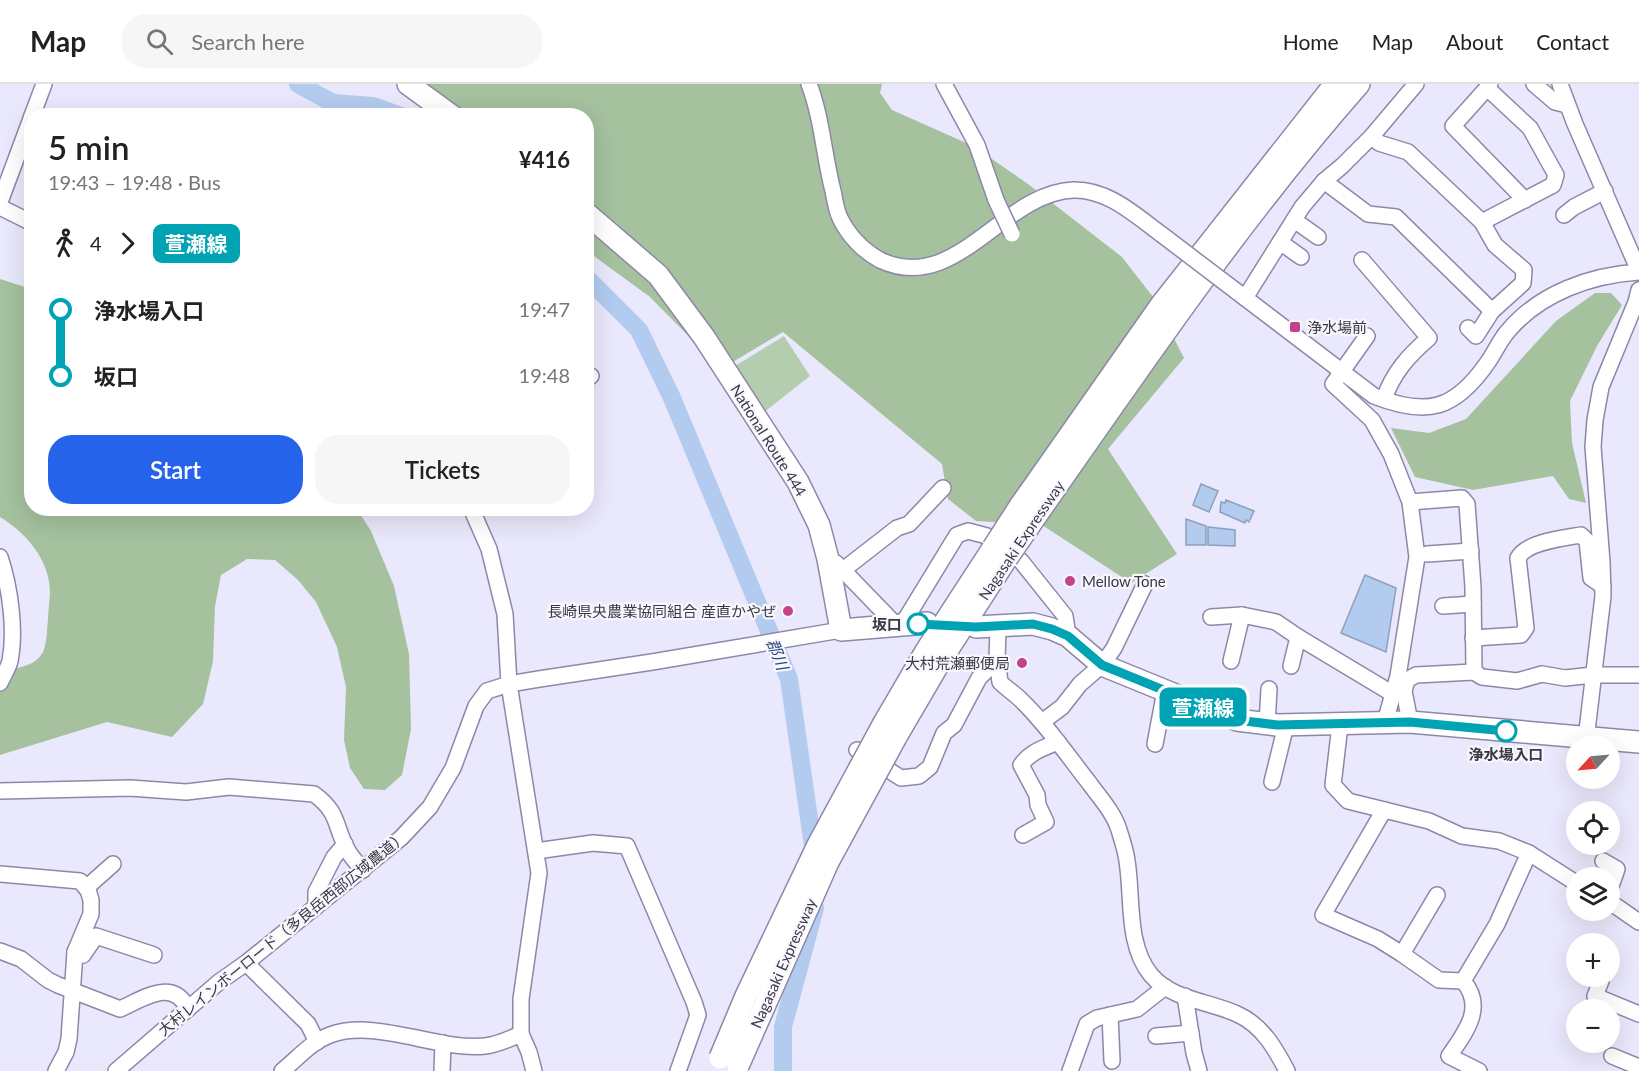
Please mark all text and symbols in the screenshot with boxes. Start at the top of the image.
search box [122,14,542,68]
text: Map [30,24,86,58]
icon: search [143,25,176,58]
text: Search here [191,28,305,55]
text: Home [1283,29,1339,54]
text: Map [1372,29,1413,54]
text: About [1446,29,1503,54]
text: Contact [1536,29,1609,54]
text: 5 min [48,127,129,167]
text: ¥416 [519,146,570,173]
text: 19:43 – 19:48 · Bus [48,170,221,194]
icon: walk [48,227,81,260]
icon: forward [111,227,144,260]
text: 4 [90,231,102,255]
text: 萱瀬線 [165,231,228,256]
text: 浄水場入口 [94,297,204,324]
text: 19:47 [519,297,570,321]
place label: 浄水場前 [1307,318,1367,336]
marker: 浄水場前 [1288,320,1302,334]
text: 坂口 [94,363,138,390]
text: 19:48 [519,363,570,387]
street label: National Route 444 [727,381,811,500]
button: Start [48,435,303,504]
button: Tickets [315,435,570,504]
street label: Nagasaki Expressway [974,477,1068,603]
place label: Mellow Tone [1082,572,1166,590]
marker: Mellow Tone [1063,574,1077,588]
place label: 長崎県央農業協同組合 産直かやぜ [547,602,776,620]
marker: 長崎県央農業協同組合 産直かやぜ [781,604,795,618]
marker: 坂口 [907,613,929,635]
place label: 坂口 [872,615,902,633]
water label: 郡川 [763,636,794,674]
place label: 大村荒瀬郵便局 [905,654,1010,672]
marker: 大村荒瀬郵便局 [1015,656,1029,670]
line badge: 萱瀬線 [1168,688,1238,726]
text: 萱瀬線 [1172,695,1235,720]
marker: 浄水場入口 [1495,720,1517,742]
north arrow [1566,735,1620,789]
map controls [1566,735,1620,1053]
place label: 浄水場入口 [1468,745,1544,763]
button: locate [1566,801,1620,855]
street label: 大村レインボーロード（多良岳西部広域農道） [154,827,410,1039]
button: layers [1566,867,1620,921]
street label: Nagasaki Expressway [746,895,820,1031]
button: + [1566,933,1620,987]
button: − [1566,999,1620,1053]

